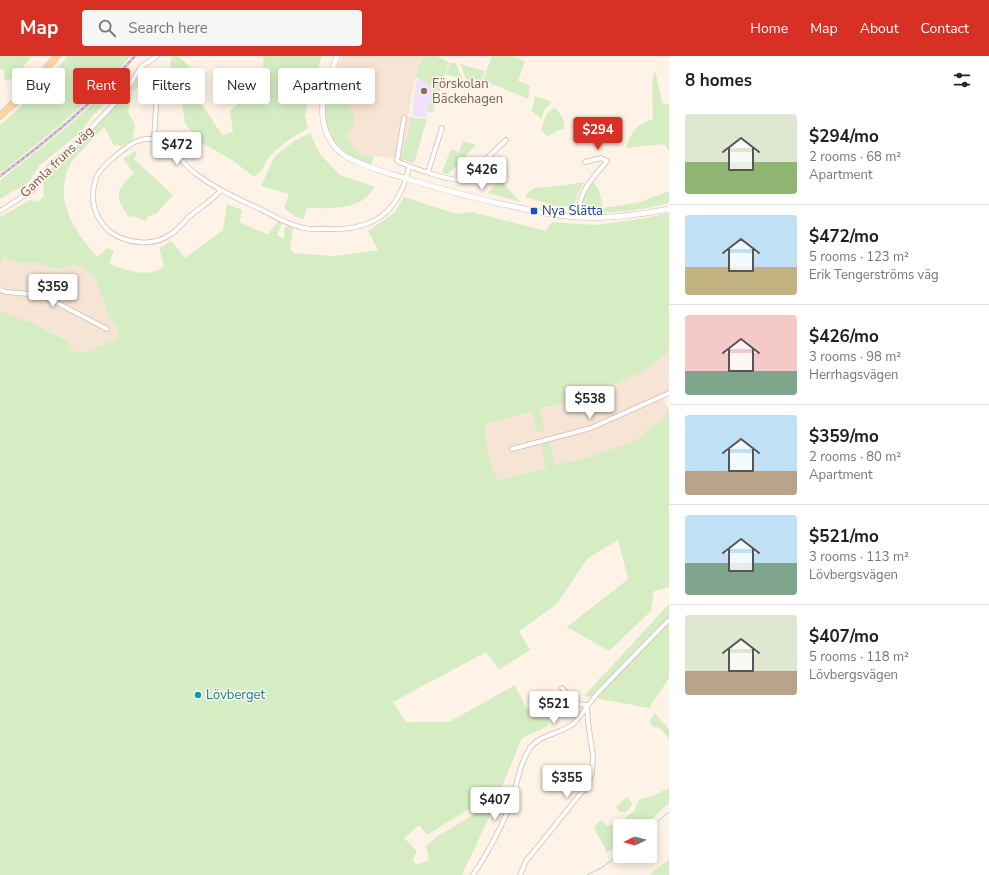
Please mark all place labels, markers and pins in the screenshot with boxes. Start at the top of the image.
place label: Förskolan Bäckehagen [432,75,503,108]
marker: Förskolan Bäckehagen [419,86,429,96]
pin: $294 [574,117,622,151]
pin: $472 [153,132,201,166]
pin: $426 [458,157,506,191]
place label: Nya Slätta [542,202,603,220]
marker: Nya Slätta [529,206,539,216]
pin: $359 [29,274,77,308]
pin: $538 [566,386,614,420]
place label: Lövberget [206,686,265,704]
marker: Lövberget [193,690,203,700]
pin: $521 [530,691,578,725]
pin: $355 [543,765,591,799]
pin: $407 [471,787,519,821]

